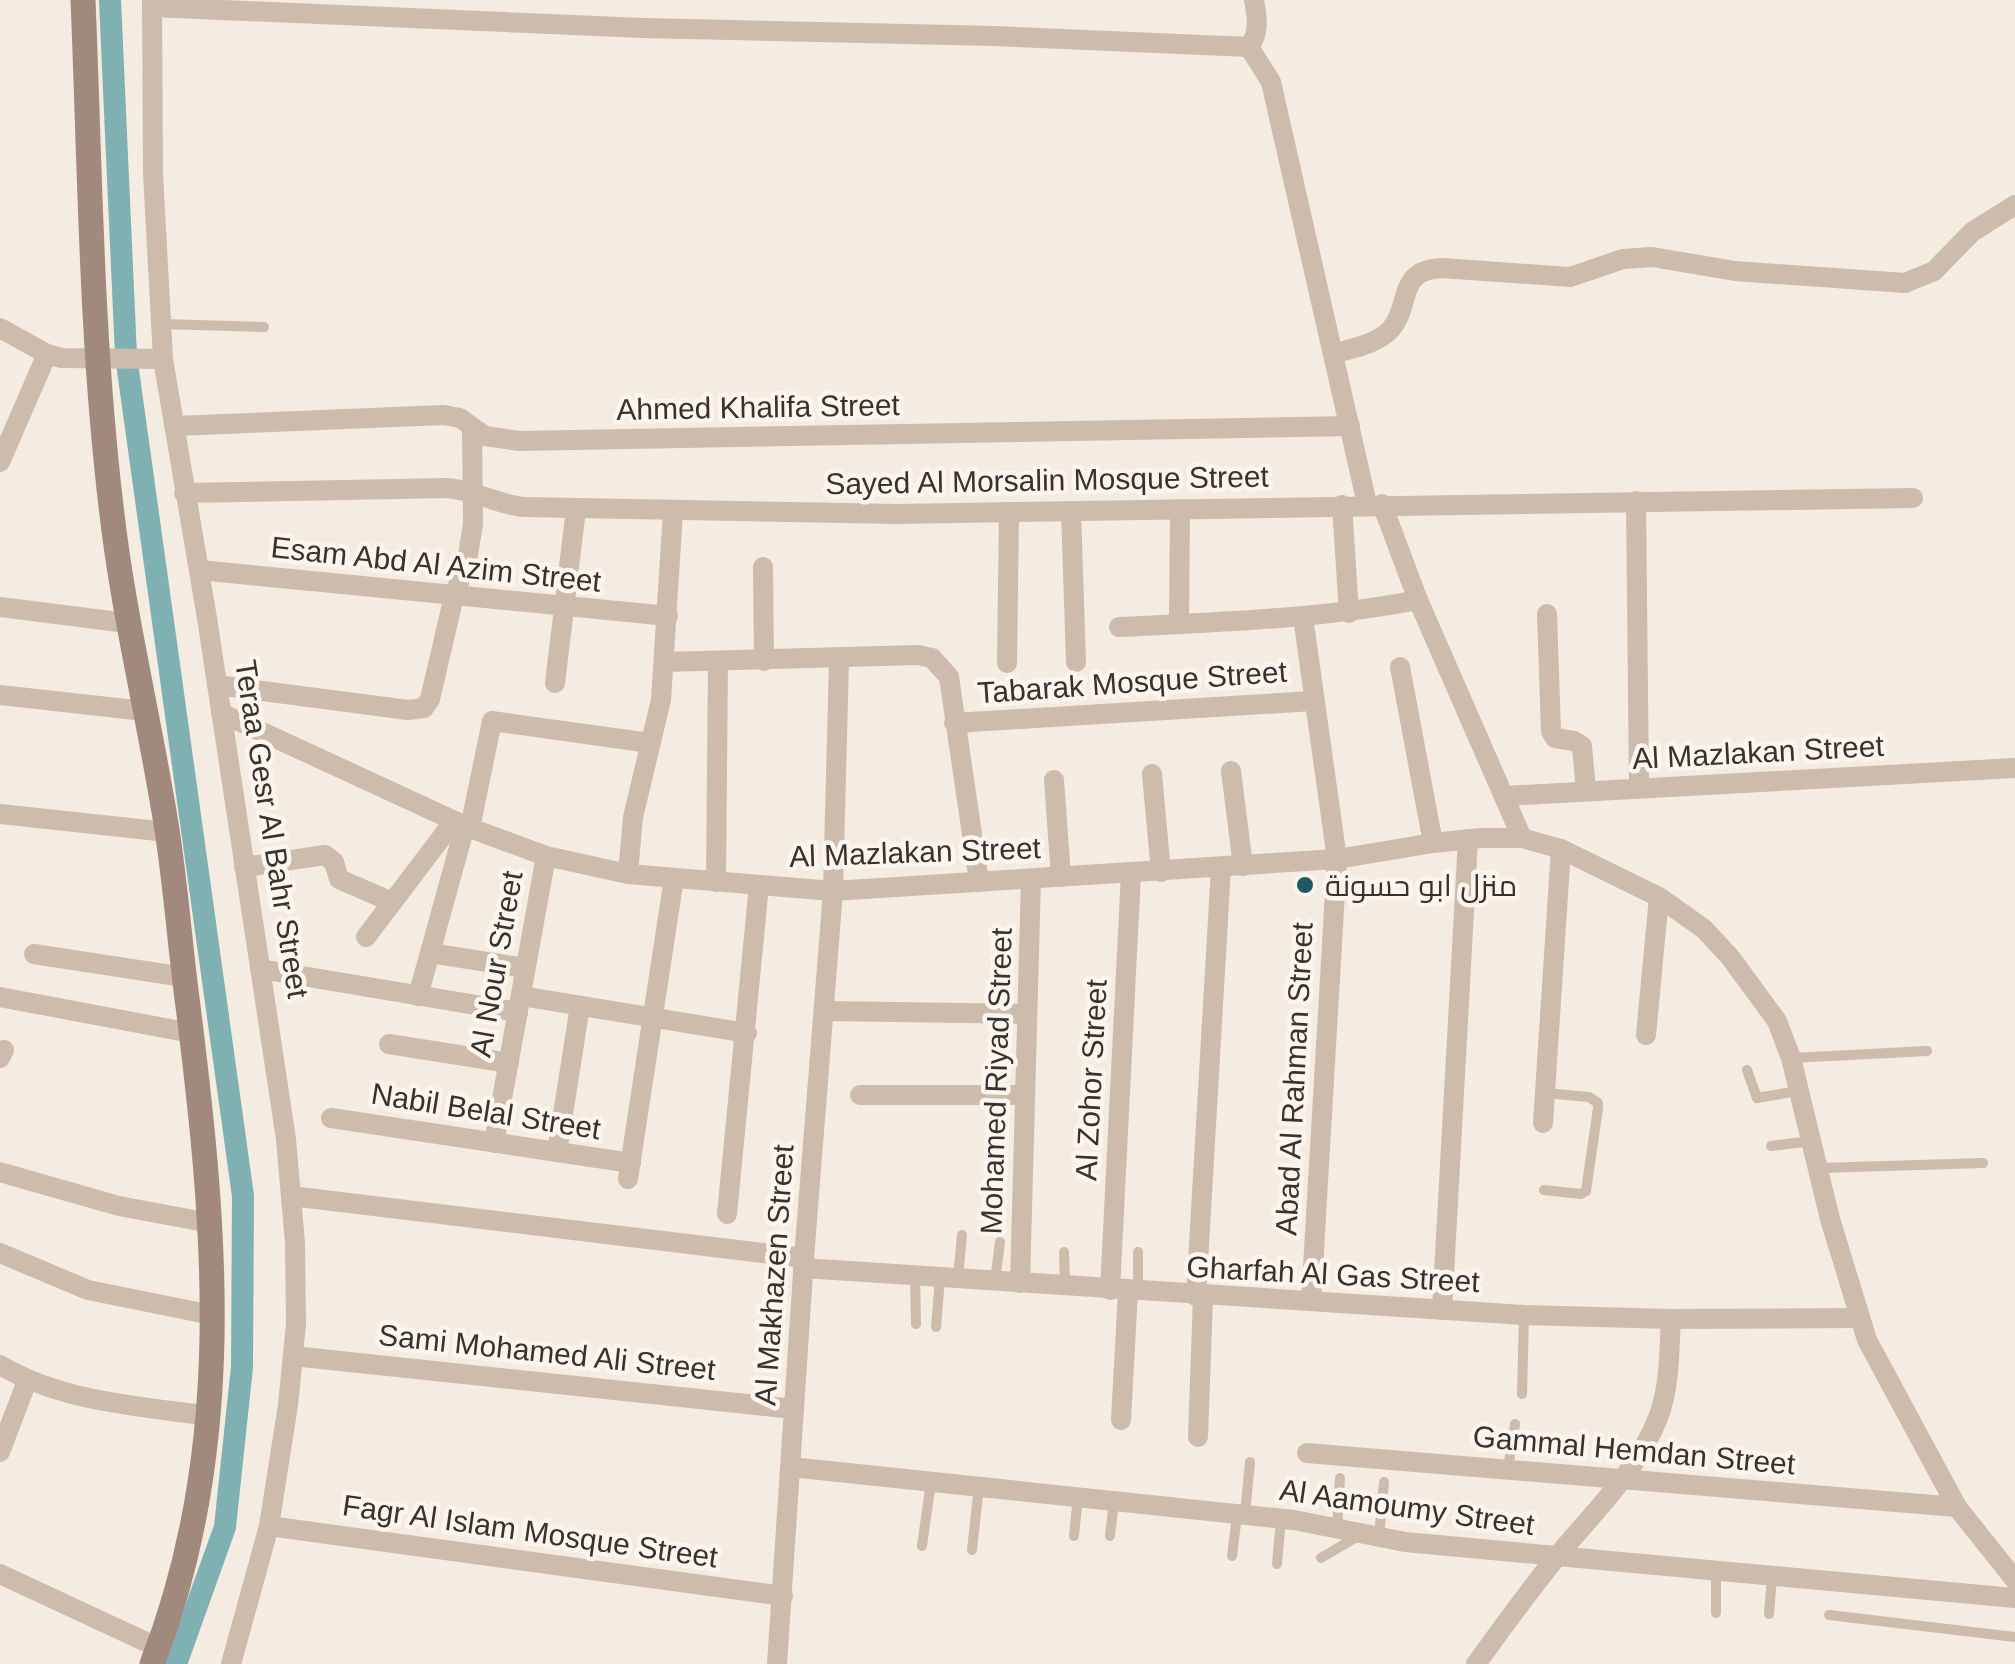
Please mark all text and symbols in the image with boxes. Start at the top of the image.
street label: Ahmed Khalifa Street [616,388,901,426]
street label: Sayed Al Morsalin Mosque Street [825,460,1270,500]
street label: Esam Abd Al Azim Street [269,530,603,598]
street label: Tabarak Mosque Street [976,655,1289,709]
street label: Teraa Gesr Al Bahr Street [229,658,315,1001]
street label: Al Mazlakan Street [1631,729,1885,775]
street label: Al Mazlakan Street [789,831,1042,873]
street label: Al Nour Street [463,868,529,1060]
place label: منزل ابو حسونة [1325,869,1517,903]
marker: منزل ابو حسونة [1294,874,1316,896]
street label: Abad Al Rahman Street [1269,921,1319,1236]
street label: Mohamed Riyad Street [974,926,1018,1235]
street label: Al Zohor Street [1069,978,1113,1182]
street label: Nabil Belal Street [369,1077,604,1146]
street label: Al Makhazen Street [748,1143,800,1407]
street label: Gharfah Al Gas Street [1186,1250,1481,1298]
street label: Sami Mohamed Ali Street [377,1318,718,1386]
street label: Gammal Hemdan Street [1471,1419,1797,1481]
street label: Al Aamoumy Street [1278,1473,1537,1541]
street label: Fagr Al Islam Mosque Street [340,1488,720,1574]

